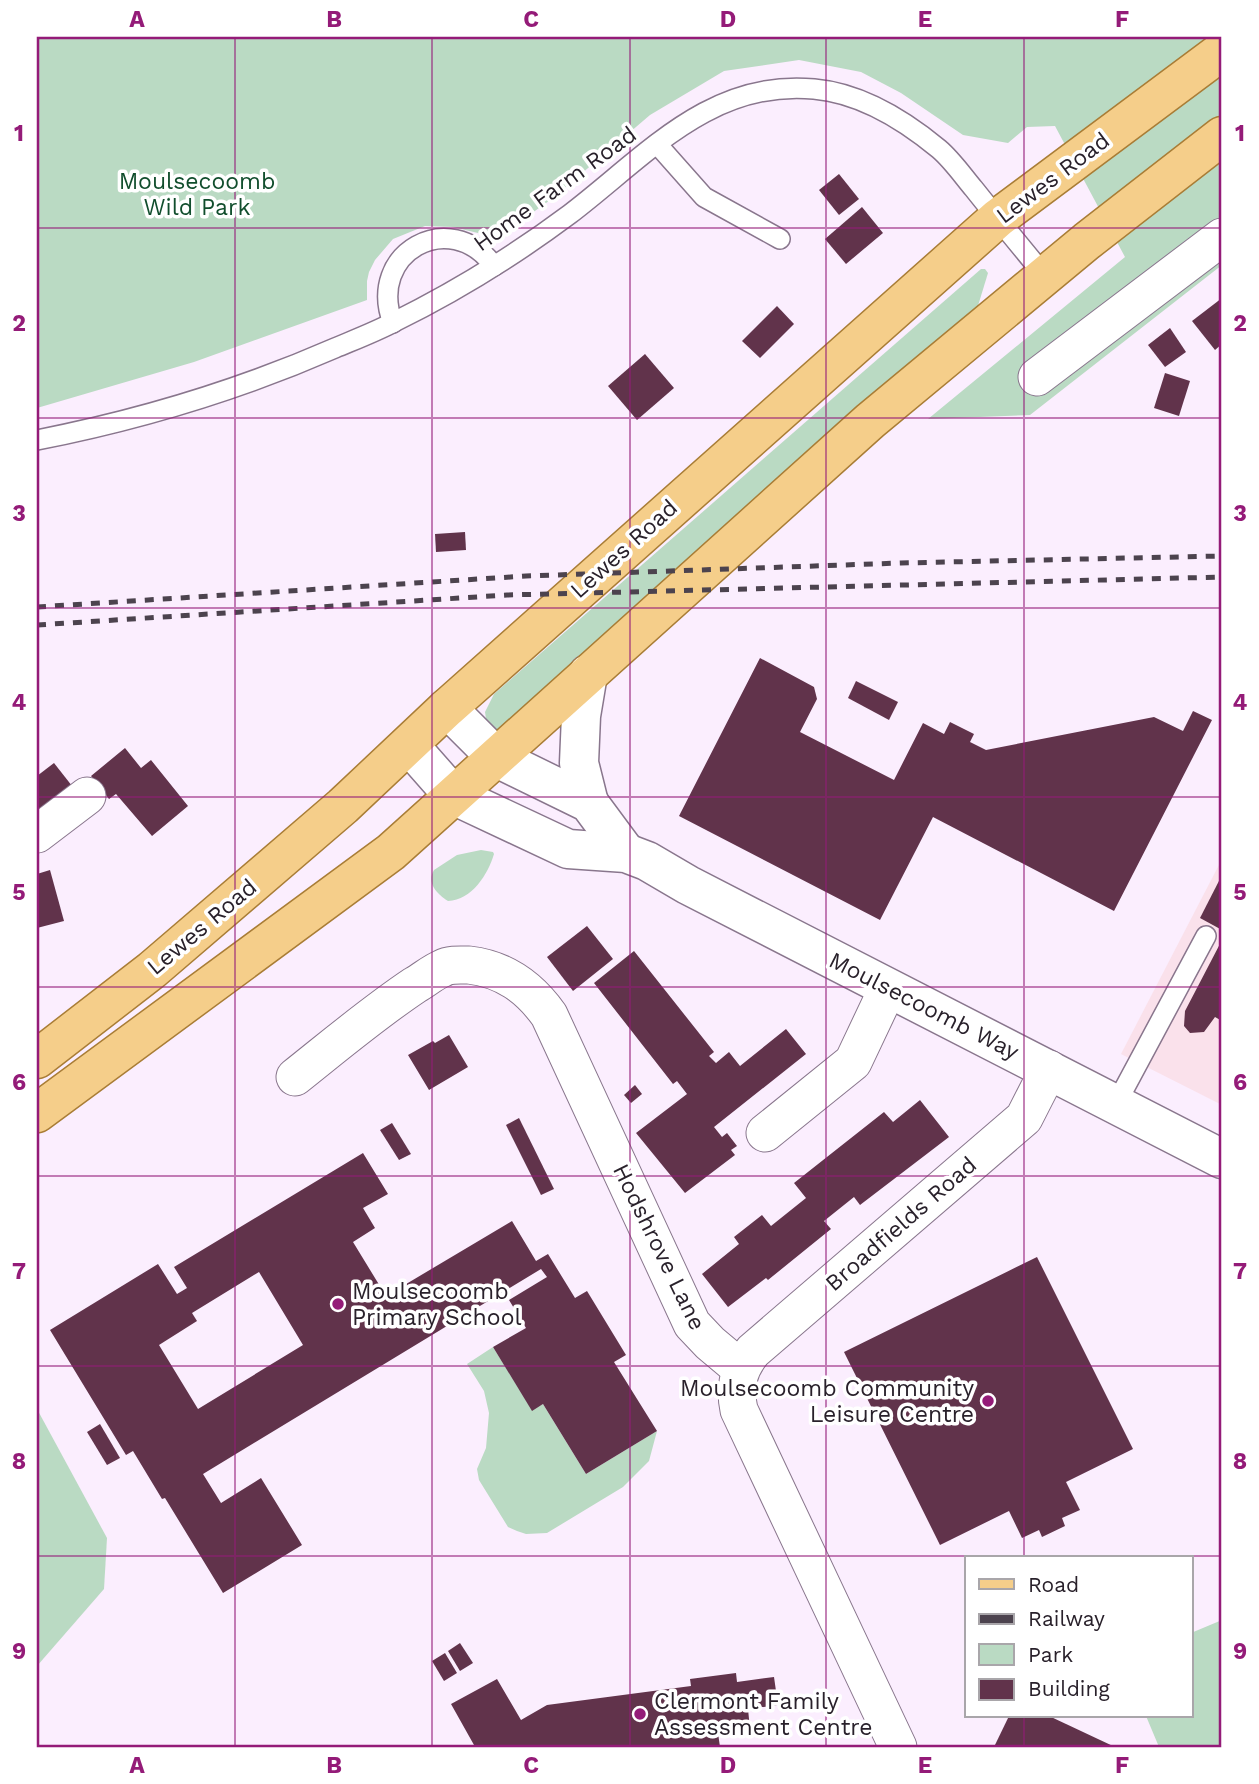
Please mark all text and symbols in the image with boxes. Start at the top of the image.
text: A [129,6,145,33]
text: B [326,6,342,33]
text: C [523,6,539,33]
text: D [720,6,736,33]
text: E [918,6,932,33]
text: F [1115,6,1129,33]
text: 1 [14,120,24,147]
text: 1 [1235,120,1245,147]
street label: Home Farm Road [468,121,642,257]
street label: Lewes Road [991,127,1115,229]
park label: Moulsecoomb Wild Park [119,168,275,221]
text: 2 [12,310,26,337]
text: 2 [1233,310,1247,337]
street label: Lewes Road [565,494,683,604]
text: 3 [12,500,26,527]
text: 3 [1233,500,1247,527]
text: 4 [12,689,27,716]
text: 4 [1233,689,1248,716]
street label: Lewes Road [142,873,262,981]
text: 5 [12,879,26,906]
text: 5 [1233,879,1247,906]
street label: Moulsecoomb Way [825,946,1024,1066]
text: 6 [12,1069,26,1096]
text: 6 [1233,1069,1247,1096]
street label: Broadfields Road [820,1151,982,1297]
street label: Hodshrove Lane [607,1160,711,1334]
text: 7 [12,1258,26,1285]
text: 7 [1233,1258,1247,1285]
place label: Moulsecoomb Primary School [352,1278,522,1331]
marker: Moulsecoomb Primary School [330,1296,346,1312]
place label: Moulsecoomb Community Leisure Centre [680,1375,974,1428]
marker: Moulsecoomb Community Leisure Centre [980,1393,996,1409]
text: 8 [12,1448,26,1475]
text: 8 [1233,1448,1247,1475]
legend [965,1556,1192,1718]
text: Road [1028,1572,1079,1597]
text: Railway [1028,1606,1105,1631]
text: 9 [12,1638,26,1665]
text: 9 [1233,1638,1247,1665]
text: Park [1028,1642,1073,1667]
text: Building [1028,1676,1110,1701]
place label: Clermont Family Assessment Centre [654,1688,873,1741]
marker: Clermont Family Assessment Centre [632,1706,648,1722]
text: A [129,1752,145,1779]
text: B [326,1752,342,1779]
text: C [523,1752,539,1779]
text: D [720,1752,736,1779]
text: E [918,1752,932,1779]
text: F [1115,1752,1129,1779]

